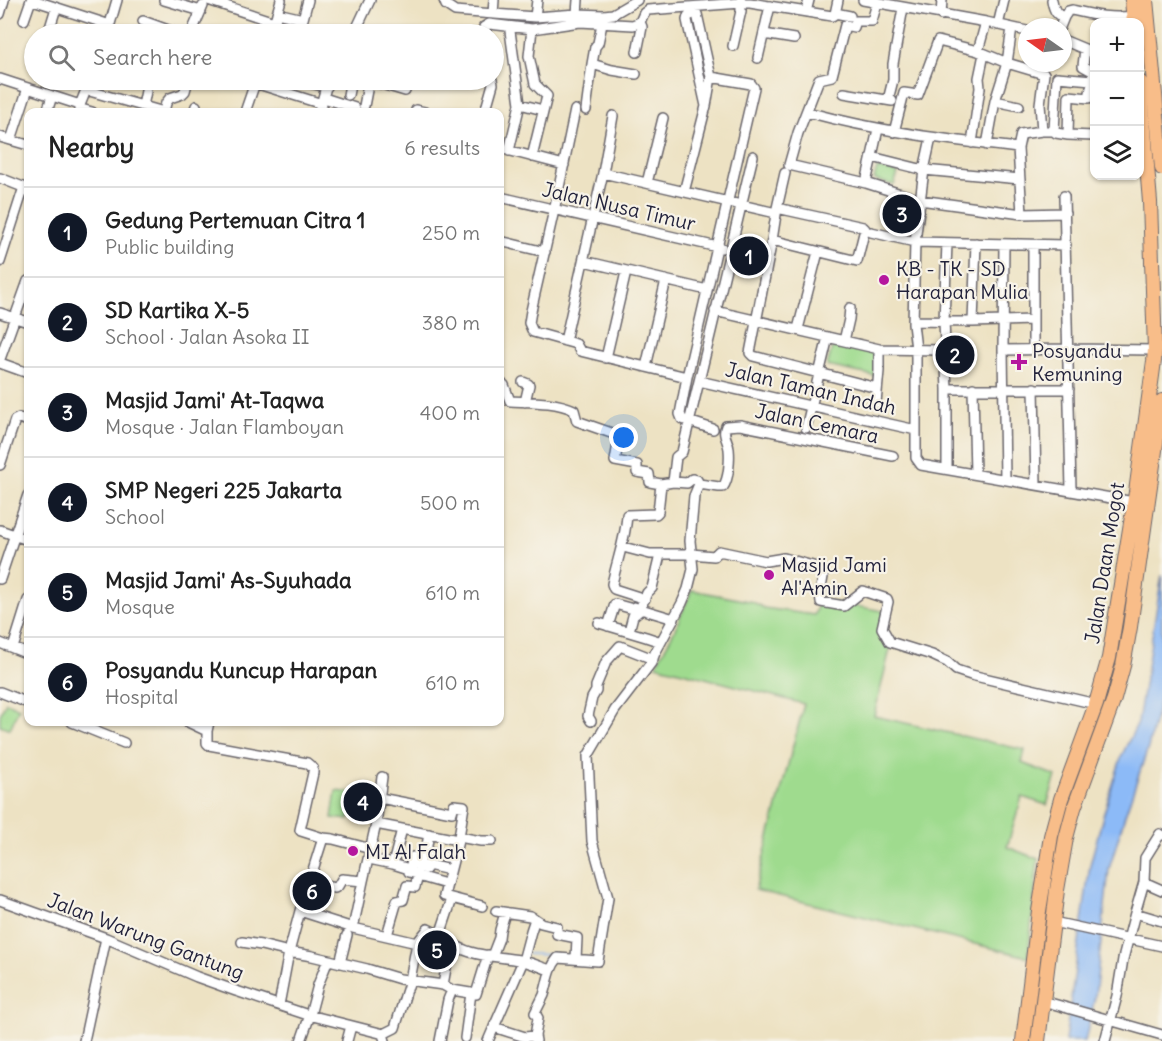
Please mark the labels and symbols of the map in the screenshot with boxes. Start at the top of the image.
north arrow [1018,18,1072,72]
street label: Jalan Nusa Timur [540,176,698,236]
pin: 3 [882,192,922,236]
pin: 1 [730,234,768,278]
place label: KB - TK - SD Harapan Mulia [896,256,1028,304]
marker: KB - TK - SD Harapan Mulia [877,273,891,287]
pin: 2 [936,332,974,378]
place label: Posyandu Kemuning [1032,338,1123,386]
marker: Posyandu Kemuning [1010,353,1028,371]
street label: Jalan Taman Indah [723,356,899,420]
street label: Jalan Cemara [753,398,881,448]
your location [609,423,638,452]
street label: Jalan Daan Mogot [1079,480,1129,646]
place label: Masjid Jami Al'Amin [781,552,887,600]
marker: Masjid Jami Al'Amin [762,568,776,582]
pin: 4 [344,780,382,824]
place label: MI Al Falah [365,839,466,864]
marker: MI Al Falah [346,844,360,858]
pin: 6 [292,868,332,914]
street label: Jalan Warung Gantung [44,887,248,985]
pin: 5 [418,928,456,972]

